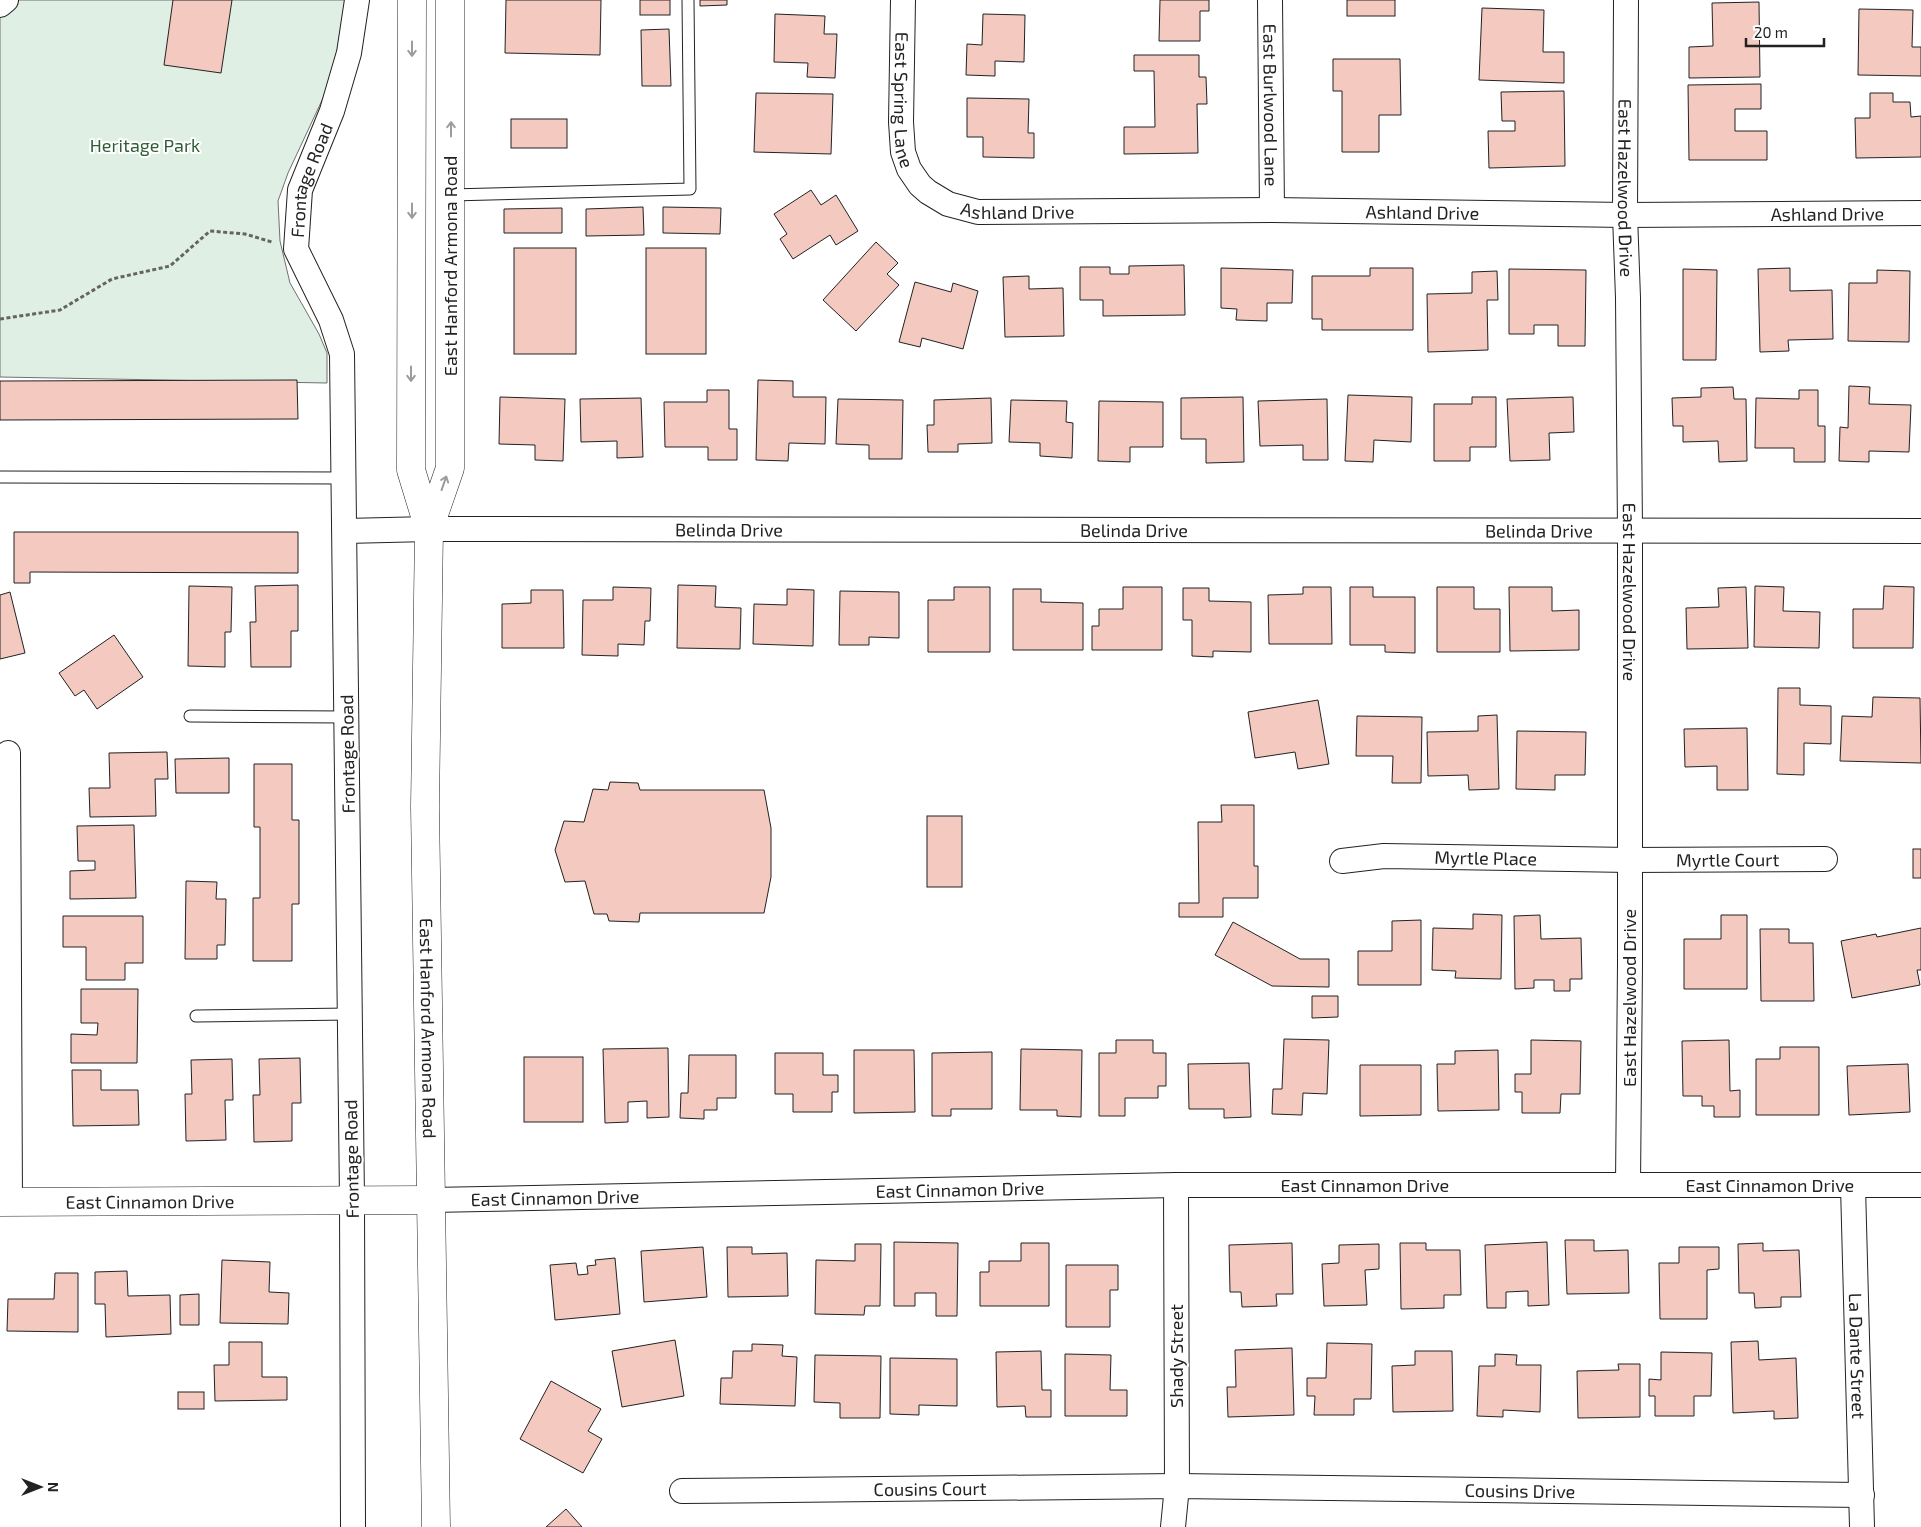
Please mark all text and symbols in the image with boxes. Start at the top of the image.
scale bar [1746,15,1824,47]
text: 20 m [1754,23,1788,41]
street label: East Burlwood Lane [1259,24,1283,186]
street label: East Spring Lane [890,32,919,171]
one-way arrow [407,40,417,56]
street label: East Hazelwood Drive [1614,99,1638,277]
street label: Frontage Road [286,120,337,238]
one-way arrow [446,121,456,138]
park label: Heritage Park [90,134,200,156]
street label: East Hanford Armona Road [439,156,461,376]
street label: Ashland Drive [958,197,1074,223]
street label: Ashland Drive [1365,200,1479,224]
one-way arrow [407,202,417,219]
street label: Ashland Drive [1771,202,1884,225]
one-way arrow [406,365,416,381]
one-way arrow [440,476,449,491]
street label: East Hazelwood Drive [1619,503,1641,681]
street label: Belinda Drive [675,518,783,540]
street label: Belinda Drive [1080,519,1188,541]
street label: Belinda Drive [1485,519,1593,542]
street label: Frontage Road [335,694,359,814]
street label: Myrtle Place [1434,846,1537,869]
street label: Myrtle Court [1676,848,1780,871]
street label: East Hazelwood Drive [1618,909,1640,1087]
street label: East Hanford Armona Road [416,918,441,1139]
street label: Frontage Road [339,1099,363,1219]
street label: East Cinnamon Drive [1280,1174,1449,1196]
street label: East Cinnamon Drive [1685,1174,1854,1196]
street label: East Cinnamon Drive [875,1177,1045,1202]
street label: East Cinnamon Drive [470,1185,640,1210]
street label: East Cinnamon Drive [66,1190,234,1213]
street label: La Dante Street [1845,1293,1870,1419]
street label: Shady Street [1165,1304,1187,1408]
north arrow [15,1462,65,1512]
street label: Cousins Court [873,1477,987,1500]
street label: Cousins Drive [1464,1479,1575,1502]
text: N [45,1482,62,1492]

